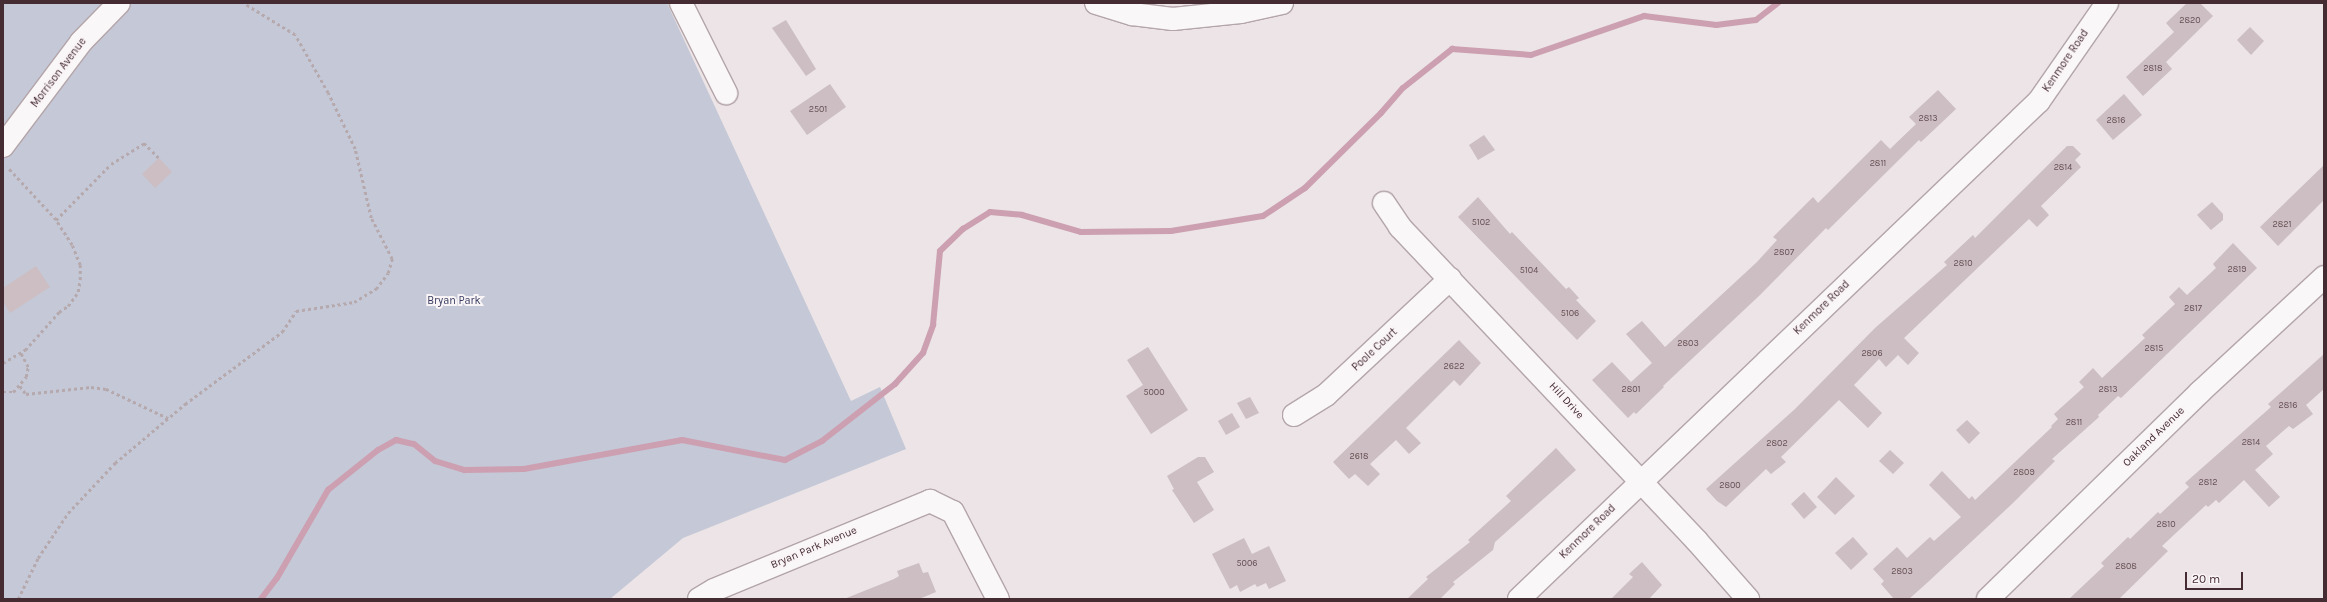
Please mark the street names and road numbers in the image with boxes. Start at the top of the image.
street label: Kenmore Road [2040,27,2092,95]
street label: Morrison Avenue [29,36,89,110]
street label: Kenmore Road [1791,278,1853,338]
street label: Poole Court [1350,326,1400,374]
street label: Hill Drive [1546,380,1586,422]
street label: Oakland Avenue [2120,404,2188,470]
street label: Kenmore Road [1557,502,1619,562]
street label: Bryan Park Avenue [769,524,859,572]

